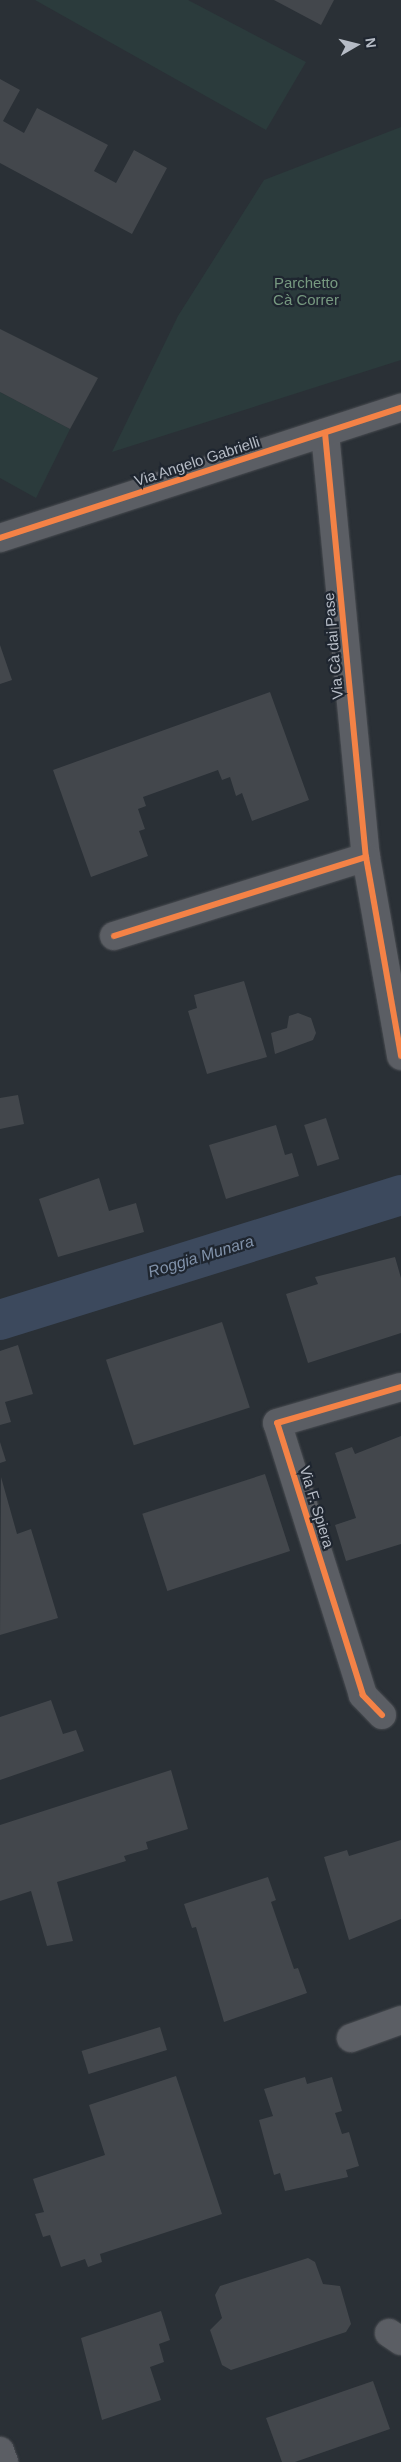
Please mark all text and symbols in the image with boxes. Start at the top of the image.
north arrow [331,20,381,70]
text: N [362,37,379,49]
park label: Parchetto Cà Correr [273,273,339,308]
street label: Via Angelo Gabrielli [132,432,262,490]
street label: Via Cà dai Pase [319,592,347,700]
water label: Roggia Munara [146,1232,256,1282]
street label: Via F. Spiera [296,1464,338,1550]

